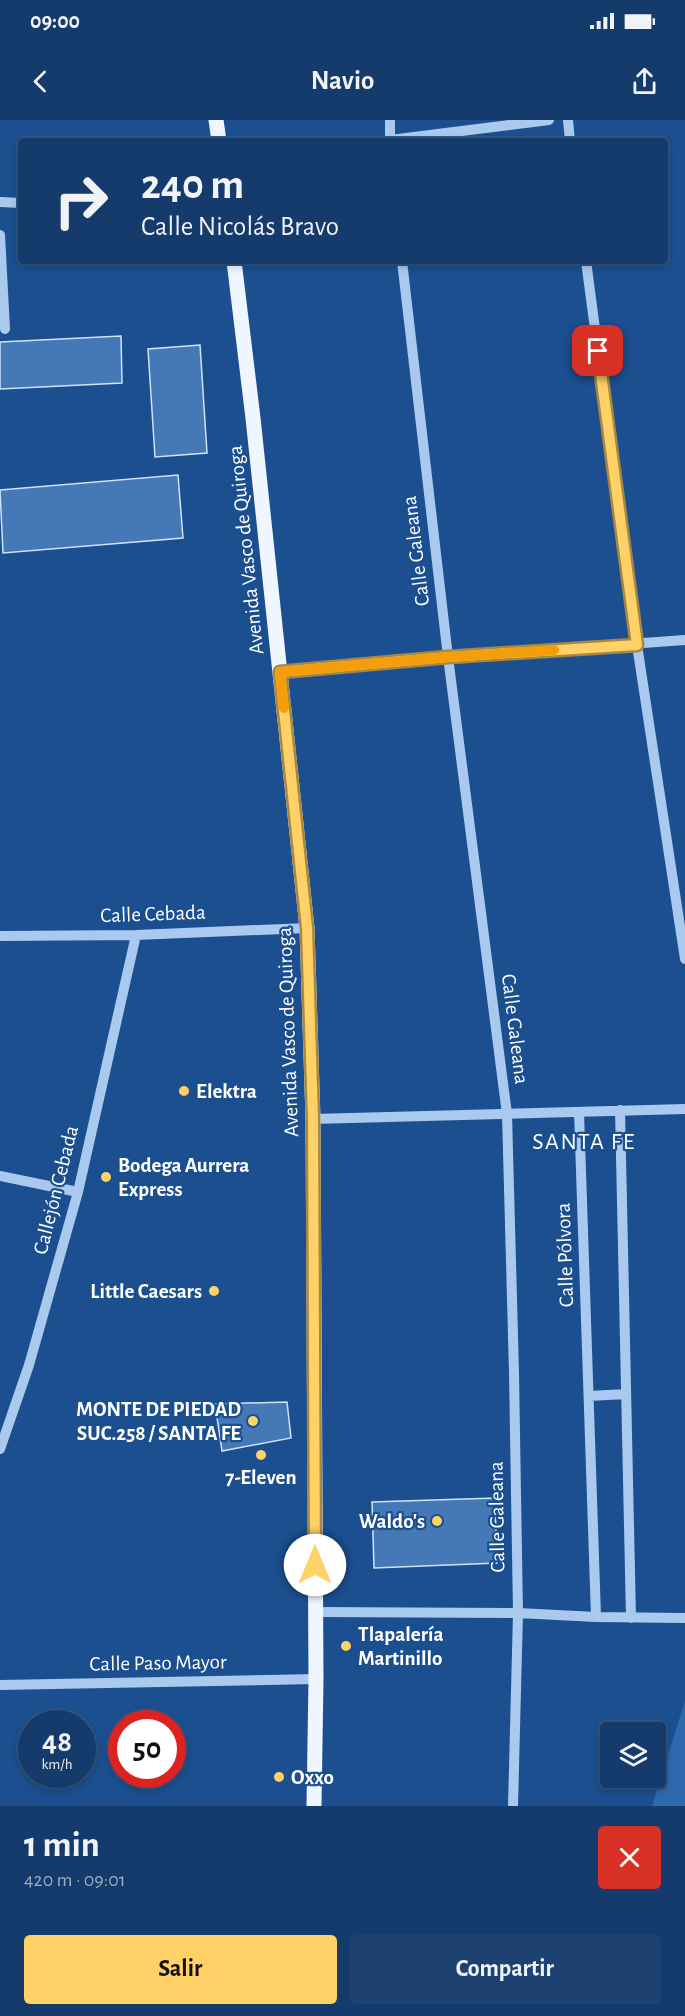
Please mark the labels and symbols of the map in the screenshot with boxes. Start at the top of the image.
pin [572,325,623,376]
street label: Avenida Vasco de Quiroga [225,444,267,656]
street label: Calle Galeana [399,494,433,607]
street label: Calle Cebada [100,902,206,926]
street label: Avenida Vasco de Quiroga [274,926,302,1137]
street label: Calle Galeana [498,973,532,1086]
place label: Elektra [196,1081,257,1102]
marker: Elektra [177,1084,191,1098]
street label: Callejón Cebada [30,1123,82,1257]
district label: SANTA FE [532,1130,636,1154]
place label: Bodega Aurrera Express [118,1155,249,1200]
marker: Bodega Aurrera Express [99,1170,113,1184]
street label: Calle Pólvora [553,1202,577,1308]
place label: Little Caesars [90,1281,202,1302]
marker: Little Caesars [207,1284,221,1298]
place label: MONTE DE PIEDAD SUC.258 / SANTA FE [76,1399,241,1444]
marker: MONTE DE PIEDAD SUC.258 / SANTA FE [246,1414,260,1428]
marker: 7-Eleven [254,1448,268,1462]
street label: Calle Galeana [486,1461,508,1573]
place label: 7-Eleven [225,1467,297,1488]
place label: Waldo's [359,1511,425,1532]
marker: Waldo's [430,1514,444,1528]
position arrow [283,1533,347,1597]
place label: Tlapalería Martinillo [358,1624,444,1669]
marker: Tlapalería Martinillo [339,1639,353,1653]
street label: Calle Paso Mayor [89,1651,227,1675]
speed limit sign: 50 [108,1710,186,1788]
place label: Oxxo [291,1767,334,1788]
marker: Oxxo [272,1770,286,1784]

